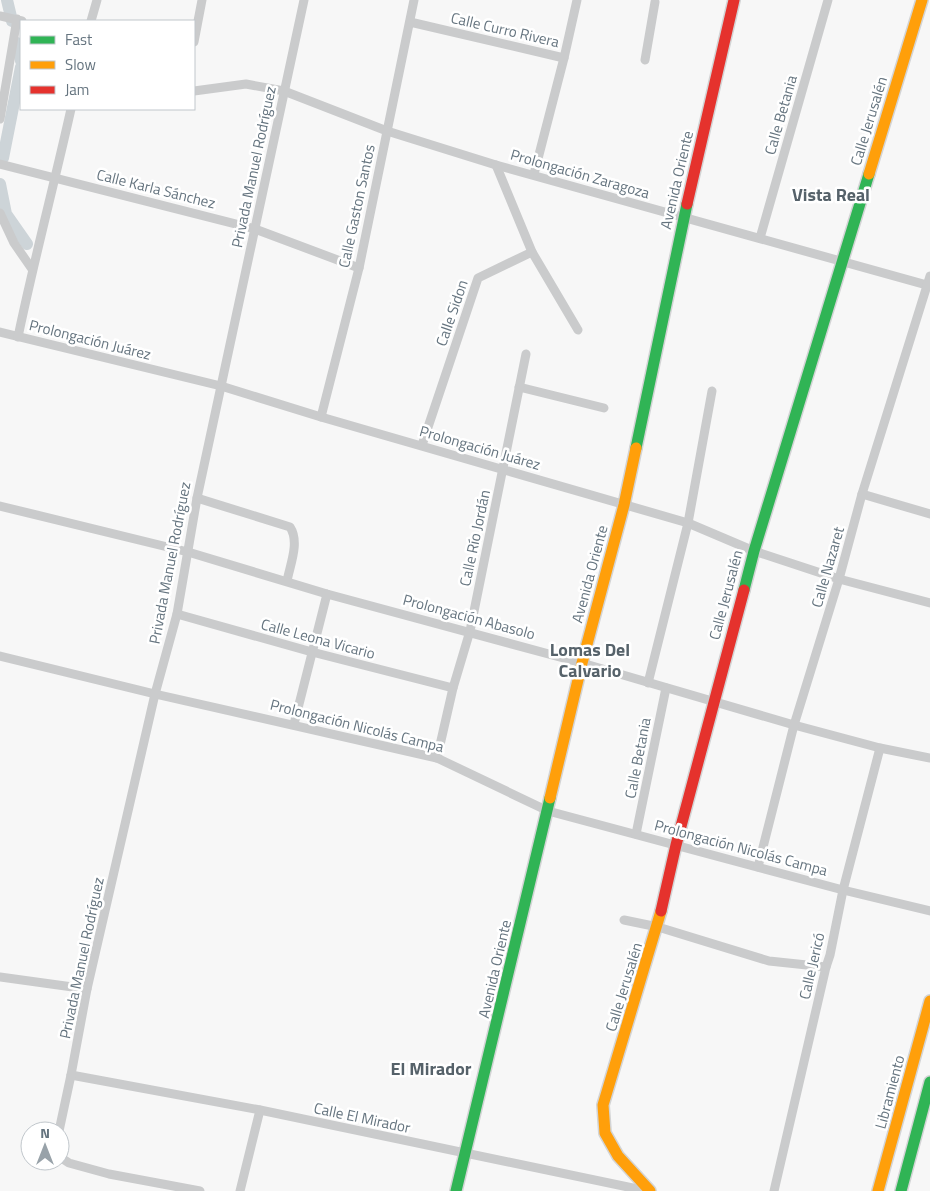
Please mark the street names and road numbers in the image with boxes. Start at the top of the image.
street label: Calle Curro Rivera [449,6,562,53]
street label: Calle Betania [758,72,803,157]
street label: Calle Jerusalén [844,73,893,168]
street label: Privada Manuel Rodríguez [225,84,282,250]
street label: Avenida Oriente [654,128,699,231]
street label: Calle Gaston Santos [332,142,381,270]
street label: Prolongación Zaragoza [508,143,653,205]
street label: Calle Karla Sánchez [94,163,218,214]
street label: Calle Sidon [429,277,474,349]
street label: Prolongación Juárez [27,313,154,366]
street label: Prolongación Juárez [417,419,543,476]
street label: Privada Manuel Rodríguez [143,480,197,646]
street label: Calle Río Jordán [453,488,496,588]
street label: Avenida Oriente [565,522,614,625]
street label: Calle Nazaret [805,523,850,610]
street label: Calle Jerusalén [702,547,749,642]
street label: Prolongación Abasolo [400,588,538,645]
street label: Calle Leona Vicario [258,612,378,665]
street label: Prolongación Nicolás Campa [268,693,447,758]
street label: Calle Betania [618,715,657,800]
street label: Prolongación Nicolás Campa [652,813,831,882]
street label: Privada Manuel Rodríguez [53,875,110,1041]
street label: Avenida Oriente [472,917,517,1020]
street label: Calle Jericó [793,930,830,1002]
street label: Calle Jerusalén [599,939,648,1034]
street label: Libramiento [869,1052,910,1131]
street label: Calle El Mirador [312,1096,413,1139]

